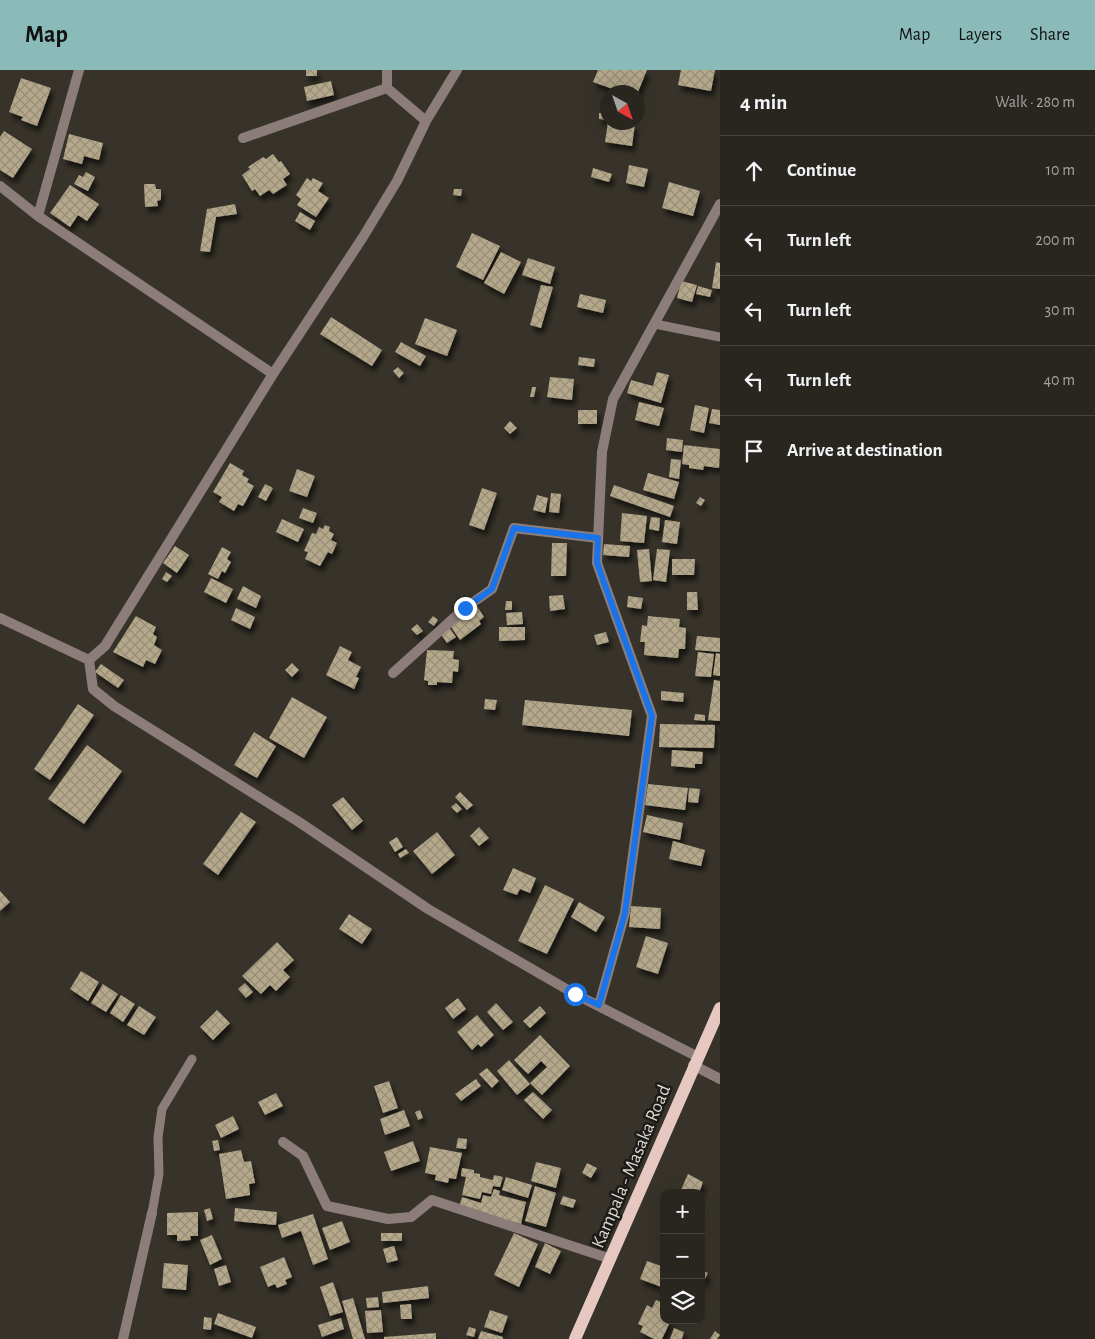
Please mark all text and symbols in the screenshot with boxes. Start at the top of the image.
text: Map [25,23,68,47]
text: Map [899,26,930,44]
text: Layers [958,26,1002,44]
text: Share [1030,26,1070,44]
north arrow [600,85,645,130]
text: 4 min [740,92,787,113]
text: Walk · 280 m [995,94,1075,110]
icon: ahead [740,157,768,185]
text: Continue [787,161,856,180]
text: 10 m [1046,162,1075,178]
icon: left [740,227,768,255]
text: Turn left [787,231,851,250]
text: 200 m [1035,232,1075,248]
icon: left [740,297,768,325]
text: Turn left [787,301,851,320]
text: 30 m [1045,302,1075,318]
icon: left [740,367,768,395]
text: Turn left [787,371,851,390]
text: 40 m [1043,372,1075,388]
icon: arrive [740,437,768,465]
text: Arrive at destination [787,441,943,460]
route end [454,597,477,620]
route start [564,983,587,1006]
street label: Kampala - Masaka Road [588,1082,674,1251]
map controls [660,1189,705,1324]
button: + [660,1189,705,1234]
button: − [660,1234,705,1279]
button: layers [660,1279,705,1324]

